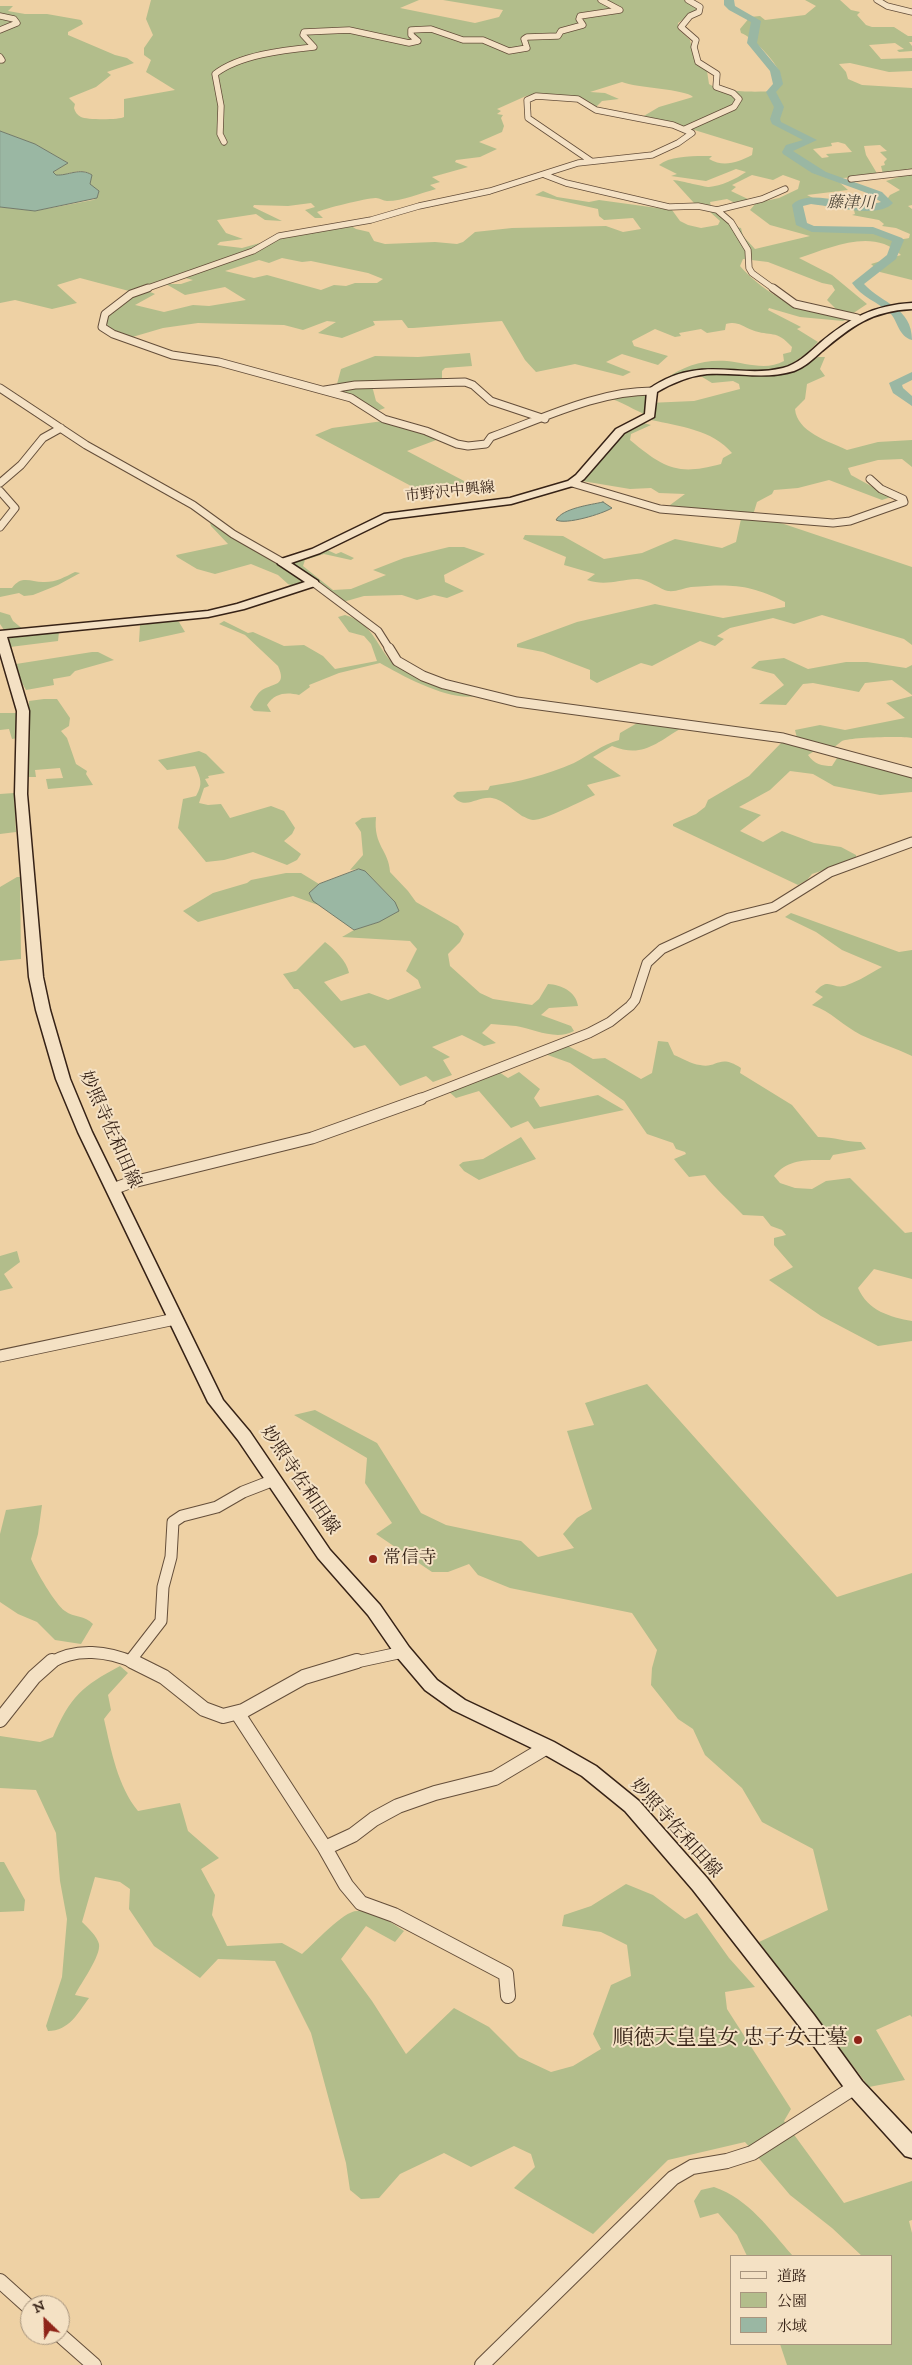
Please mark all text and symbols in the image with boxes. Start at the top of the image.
water label: 藤津川 [827,194,875,214]
street label: 市野沢中興線 [404,479,496,507]
street label: 妙照寺佐和田線 [74,1068,144,1192]
street label: 妙照寺佐和田線 [255,1423,343,1539]
place label: 常信寺 [383,1548,437,1570]
marker: 常信寺 [367,1553,379,1565]
street label: 妙照寺佐和田線 [625,1775,725,1883]
place label: 順徳天皇皇女 忠子女王墓 [612,2027,848,2053]
marker: 順徳天皇皇女 忠子女王墓 [852,2034,864,2046]
legend [730,2255,892,2345]
text: 道路 [777,2267,807,2286]
text: 公園 [777,2292,807,2311]
north arrow [20,2295,70,2345]
text: N [30,2297,48,2318]
text: 水域 [777,2317,807,2336]

